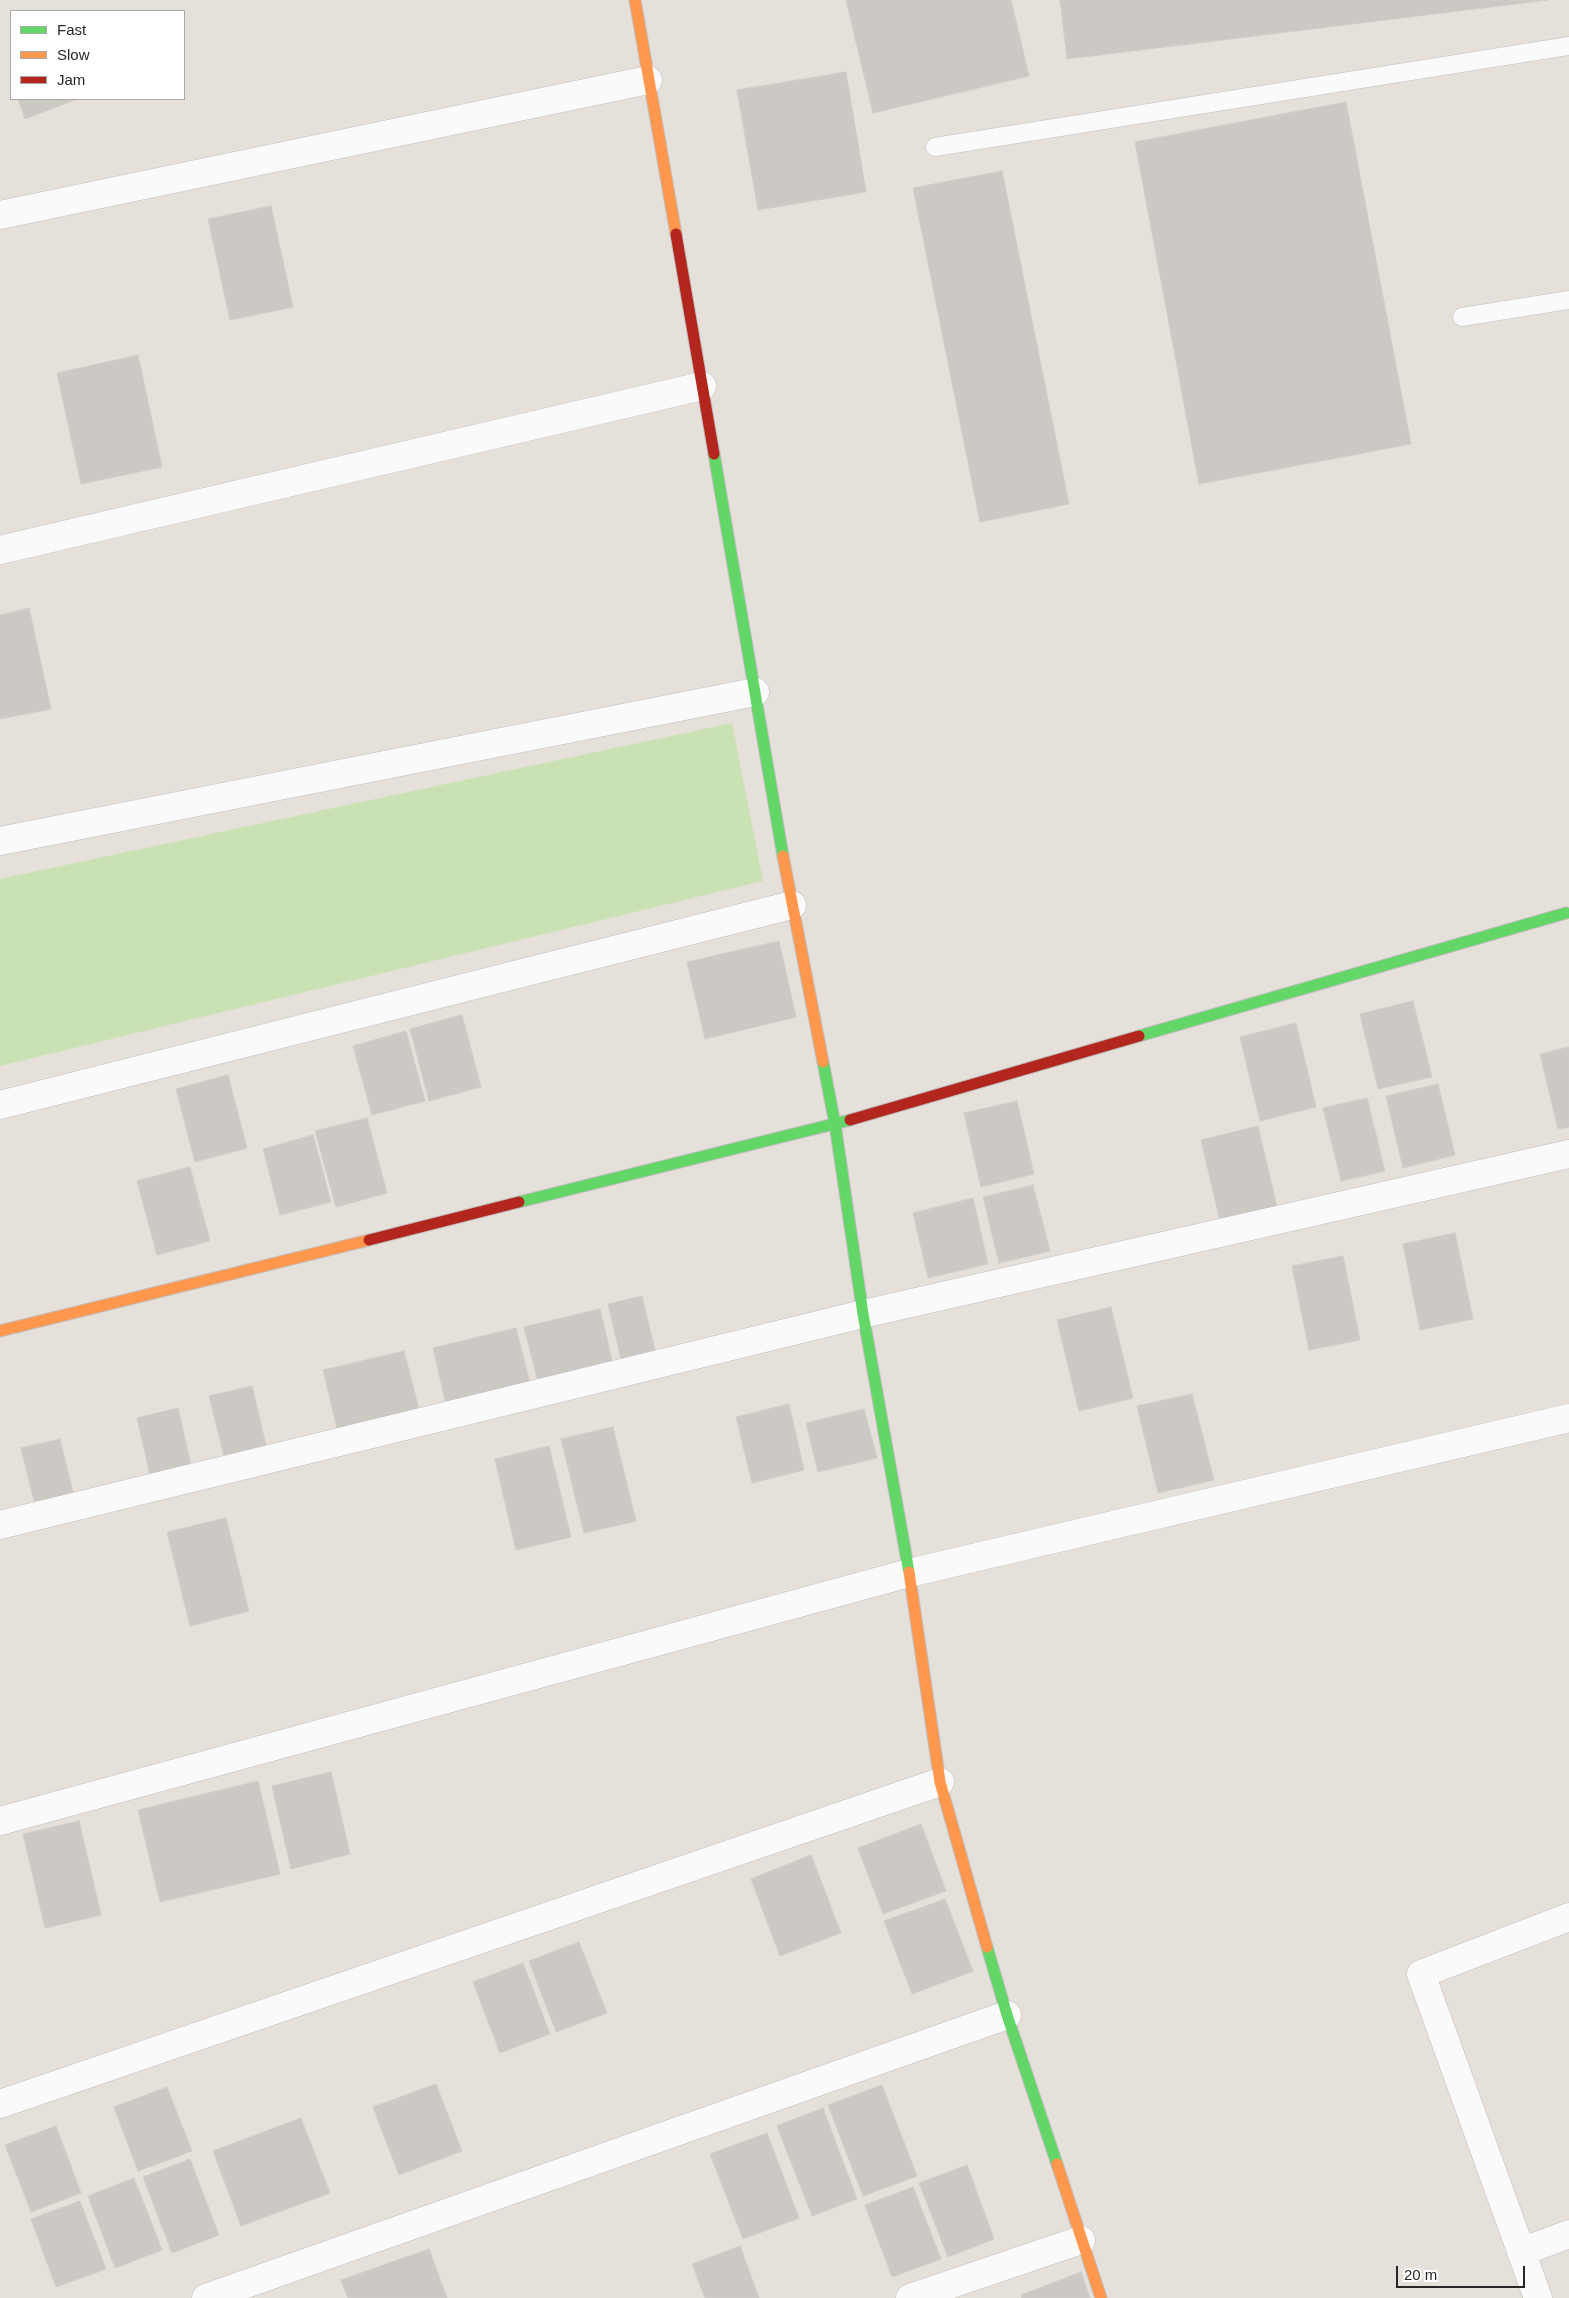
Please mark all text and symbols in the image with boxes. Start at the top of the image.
legend [10,10,185,100]
text: Fast [57,21,86,38]
text: Slow [57,46,90,63]
text: Jam [57,71,85,88]
scale bar [1399,2256,1528,2288]
text: 20 m [1404,2266,1437,2283]

